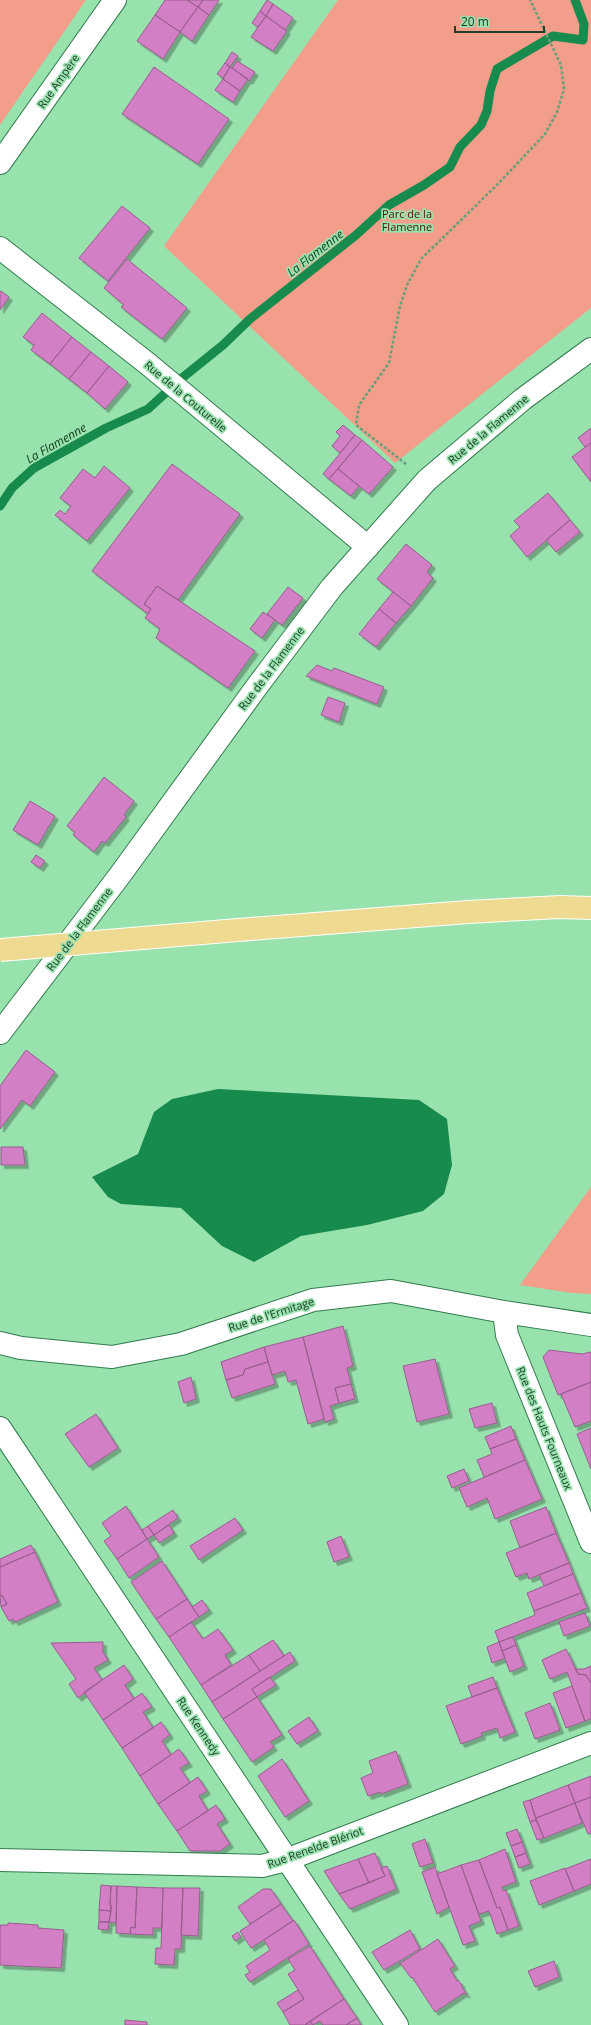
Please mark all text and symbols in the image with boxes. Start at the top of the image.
scale bar [455,8,544,34]
text: 20 m [461,13,489,30]
street label: Rue Ampère [34,51,82,111]
park label: Parc de la Flamenne [382,206,432,234]
water label: La Flamenne [283,226,347,280]
street label: Rue de la Couturelle [142,357,230,435]
street label: Rue de la Flamenne [445,391,531,467]
water label: La Flamenne [23,419,89,467]
street label: Rue de la Flamenne [235,623,307,713]
street label: Rue de la Flamenne [43,884,115,974]
street label: Rue de l'Ermitage [226,1293,316,1335]
street label: Rue des Hauts Fourneaux [513,1364,577,1492]
street label: Rue Kennedy [174,1694,224,1759]
street label: Rue Renelde Blériot [265,1823,365,1871]

